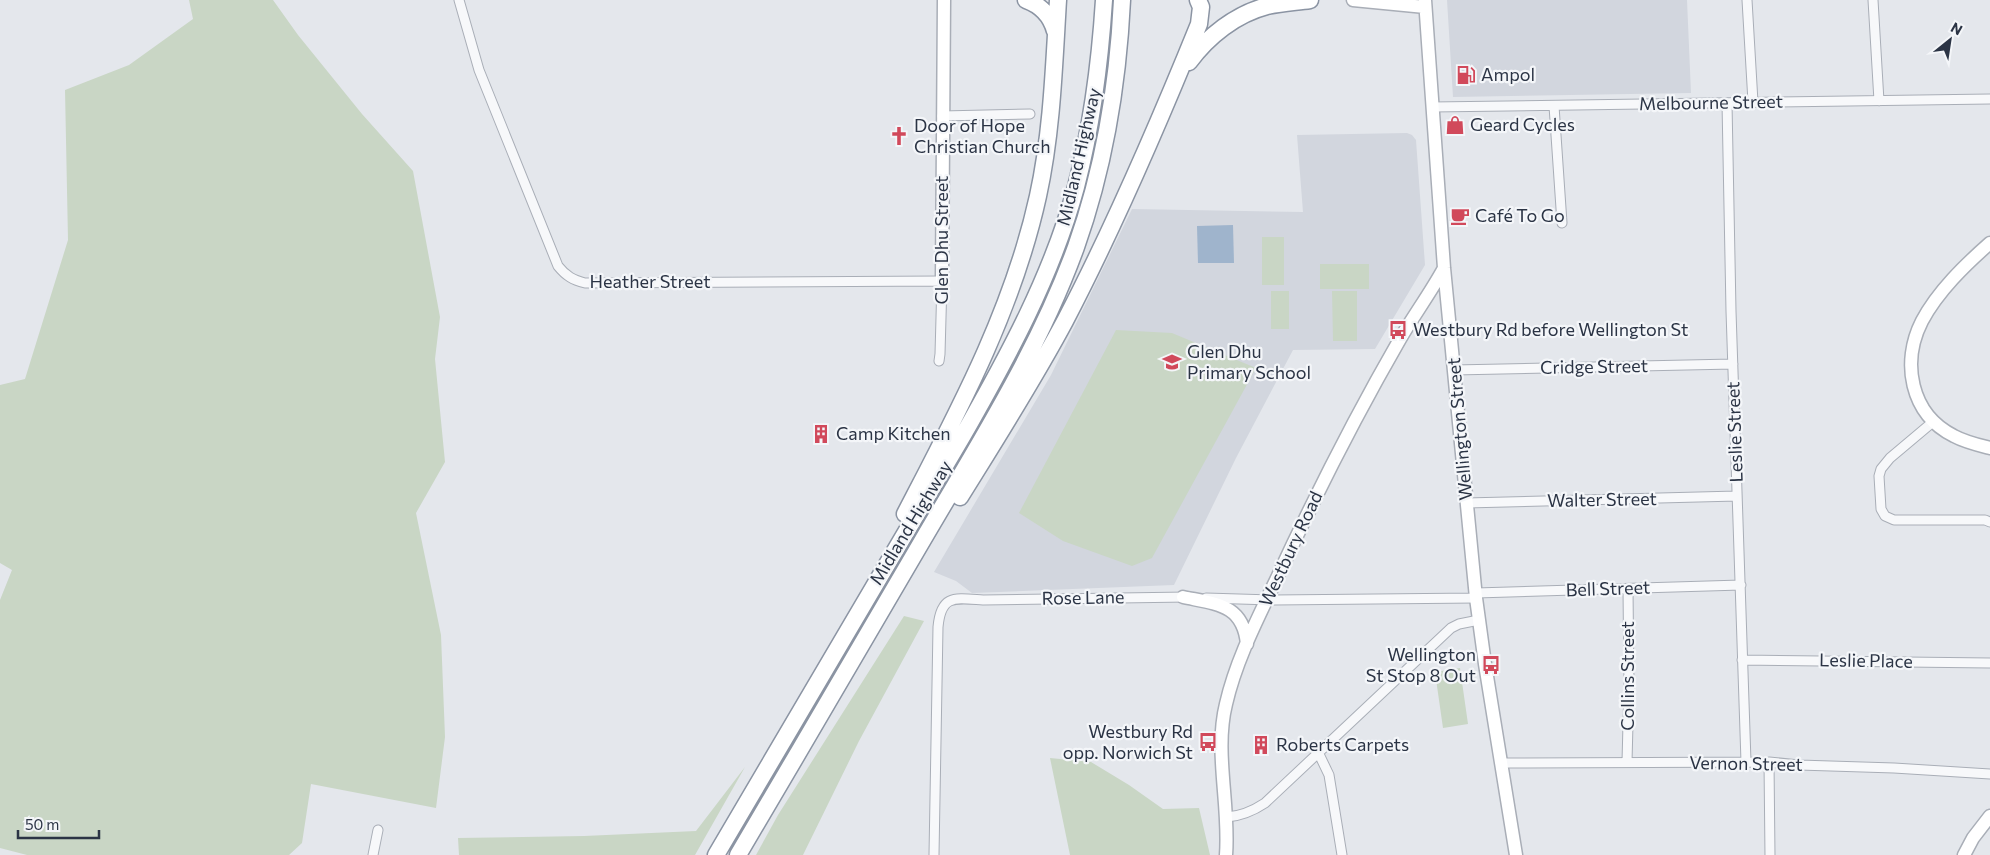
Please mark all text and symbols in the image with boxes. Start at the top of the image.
north arrow [1925,15,1975,65]
text: N [1948,18,1966,38]
place label: Ampol [1481,63,1535,85]
fuel station icon: Ampol [1455,64,1477,86]
street label: Midland Highway [1051,86,1105,228]
street label: Melbourne Street [1639,90,1783,114]
place label: Geard Cycles [1470,113,1575,135]
place label: Door of Hope Christian Church [914,114,1051,157]
shop icon: Geard Cycles [1444,114,1466,136]
church icon: Door of Hope Christian Church [888,125,910,147]
street label: Glen Dhu Street [930,176,952,304]
place label: Café To Go [1475,204,1565,226]
cafe icon: Café To Go [1449,205,1471,227]
street label: Heather Street [589,270,711,292]
place label: Westbury Rd before Wellington St [1413,318,1688,340]
bus stop icon: Westbury Rd before Wellington St [1387,319,1409,341]
place label: Glen Dhu Primary School [1187,340,1311,383]
school or university icon: Glen Dhu Primary School [1161,351,1183,373]
street label: Cridge Street [1540,354,1648,378]
street label: Wellington Street [1442,357,1476,501]
street label: Leslie Street [1721,381,1747,483]
place label: Camp Kitchen [836,422,951,444]
building icon: Camp Kitchen [810,423,832,445]
street label: Midland Highway [864,456,956,589]
street label: Westbury Road [1254,487,1326,610]
street label: Walter Street [1547,487,1657,511]
street label: Bell Street [1565,576,1651,600]
street label: Rose Lane [1041,585,1125,609]
street label: Collins Street [1616,621,1638,731]
place label: Wellington St Stop 8 Out [1366,643,1476,686]
street label: Leslie Place [1819,648,1913,672]
bus stop icon: Wellington St Stop 8 Out [1480,654,1502,676]
place label: Westbury Rd opp. Norwich St [1063,720,1193,763]
bus stop icon: Westbury Rd opp. Norwich St [1197,731,1219,753]
place label: Roberts Carpets [1276,733,1409,755]
building icon: Roberts Carpets [1250,734,1272,756]
street label: Vernon Street [1689,751,1803,775]
scale bar [18,808,99,840]
text: 50 m [25,815,59,833]

